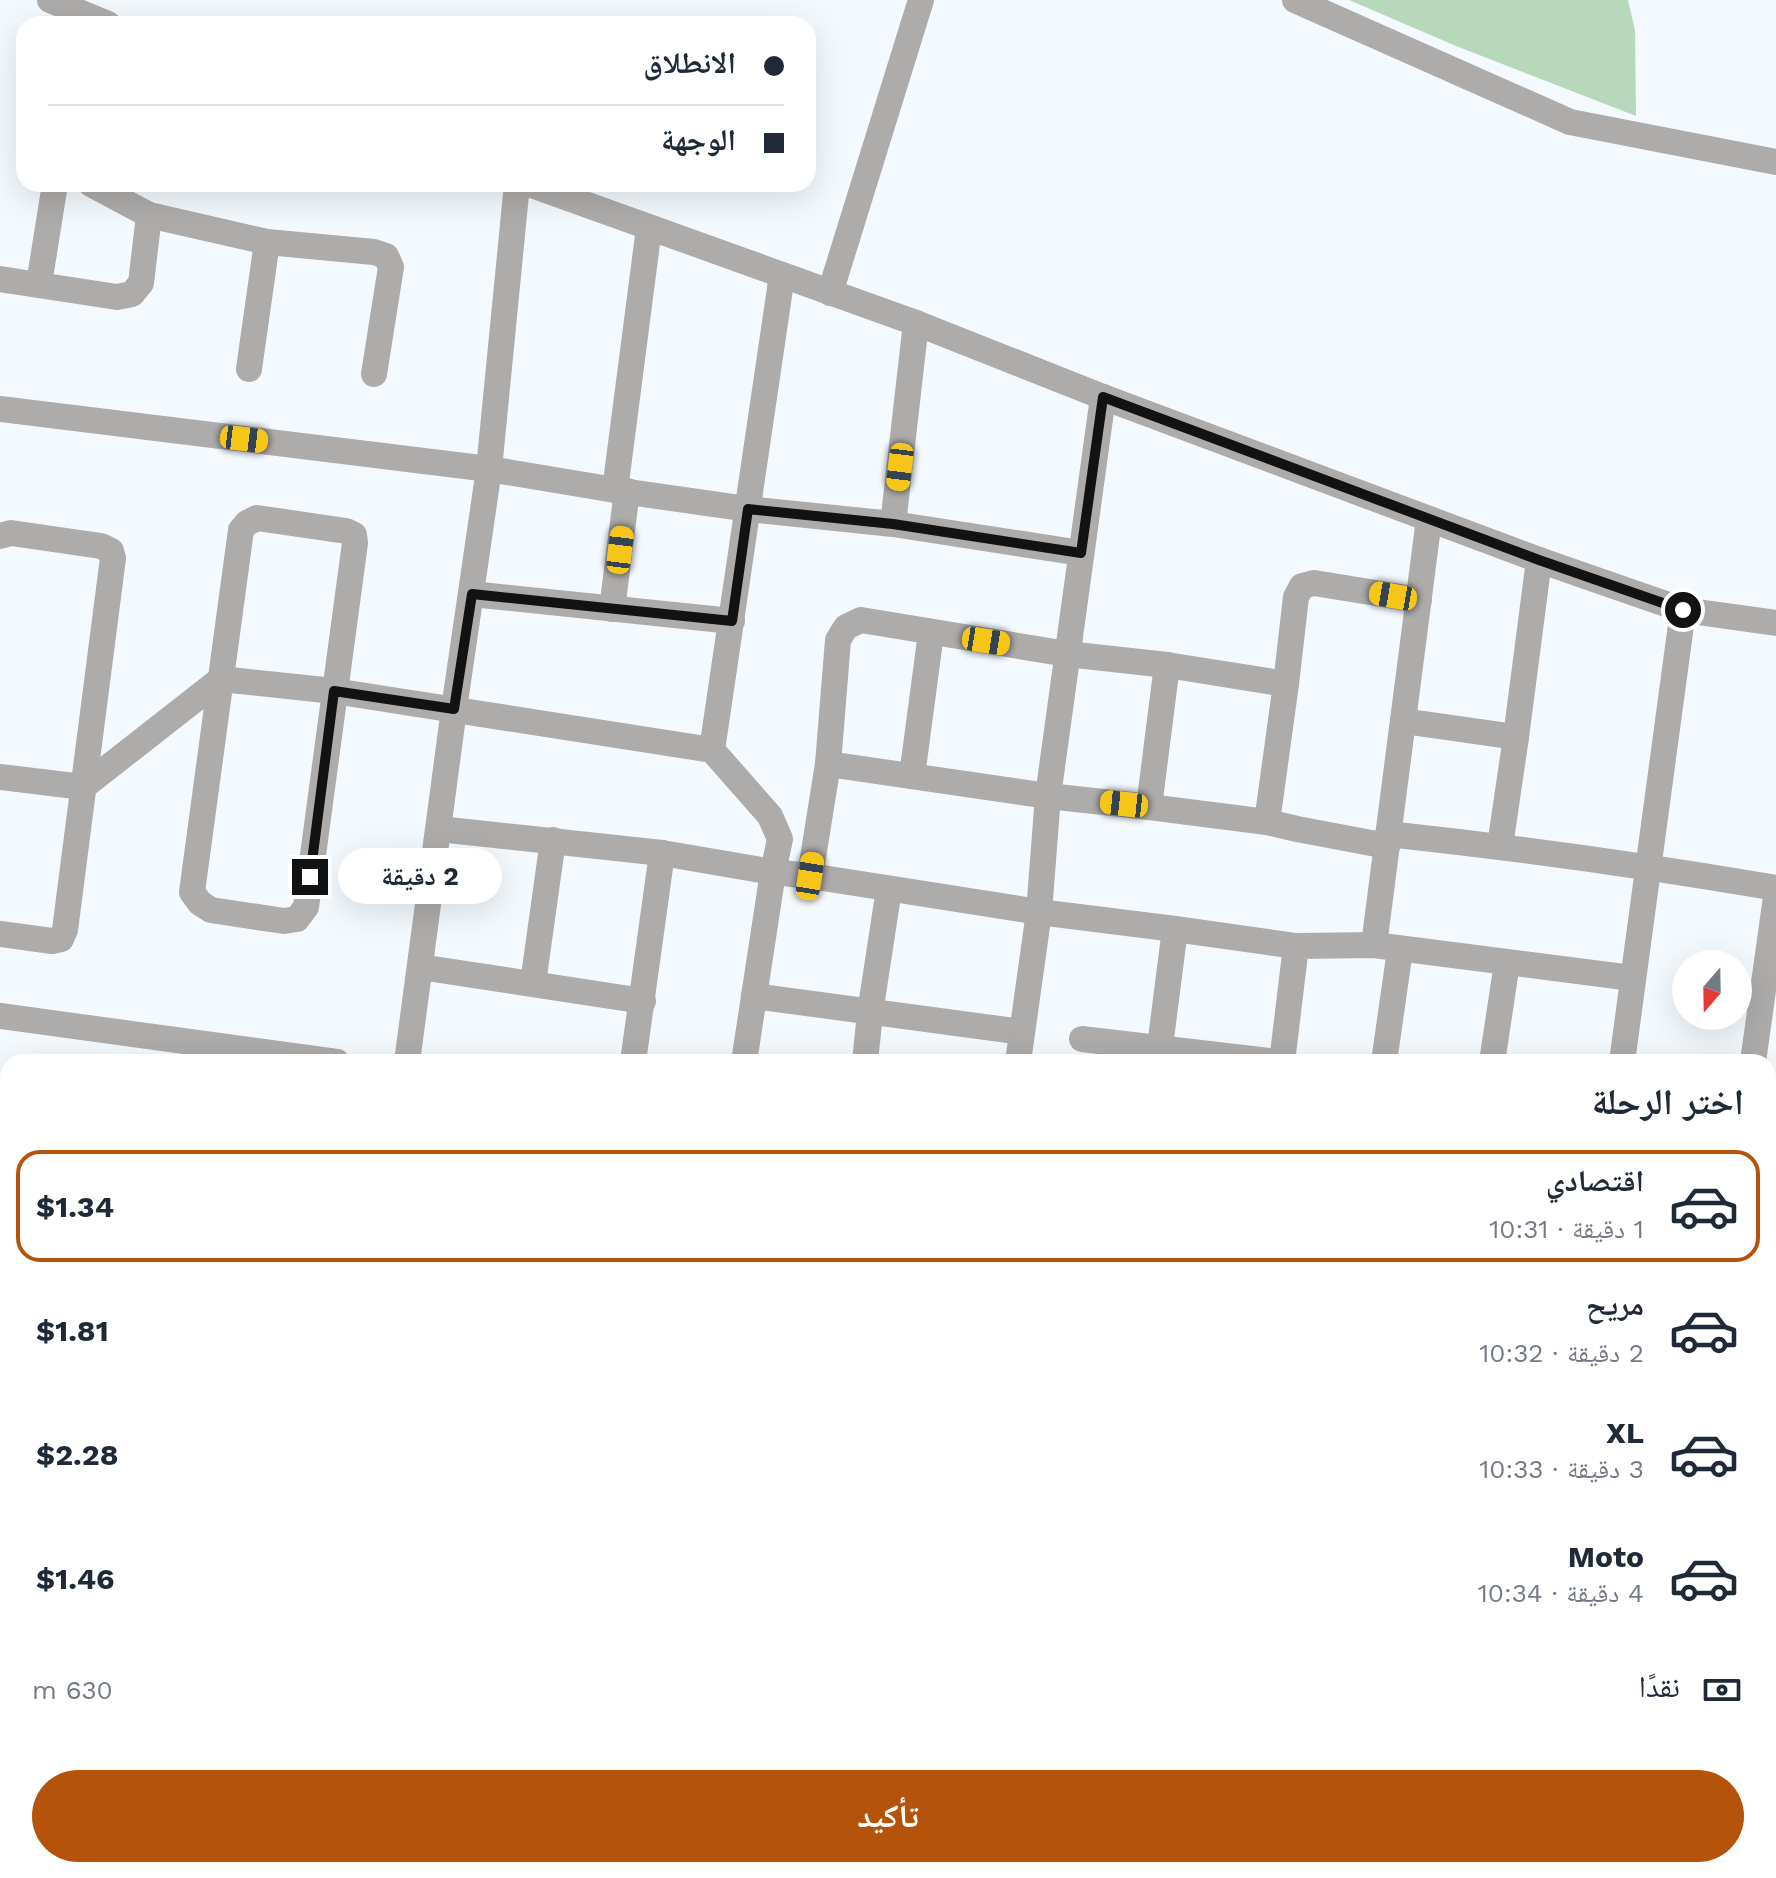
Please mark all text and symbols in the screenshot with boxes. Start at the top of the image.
text: الانطلاق [643,45,736,80]
text: الوجهة [661,122,736,157]
car [219,424,269,454]
car [885,442,915,492]
car [605,525,635,575]
car [1367,580,1419,612]
route start [1665,592,1701,628]
car [960,625,1012,657]
car [1099,790,1149,818]
callout: 2 دقيقة [338,849,502,905]
car [794,850,826,902]
route end [292,859,328,895]
text: 2 دقيقة [381,861,459,891]
north arrow [1672,950,1752,1030]
map controls [1672,950,1752,1030]
text: اختر الرحلة [1592,1081,1744,1123]
text: اقتصادي [1546,1163,1644,1198]
icon: car [1668,1170,1740,1242]
text: $1.34 [36,1189,114,1224]
text: 1 دقيقة · 10:31 [1489,1214,1644,1244]
text: مريح [1586,1287,1644,1322]
icon: car [1668,1294,1740,1366]
text: $1.81 [36,1313,109,1348]
text: 2 دقيقة · 10:32 [1479,1338,1644,1368]
text: XL [1606,1415,1644,1450]
icon: car [1668,1418,1740,1490]
text: $2.28 [36,1437,119,1472]
text: 3 دقيقة · 10:33 [1479,1454,1644,1484]
text: Moto [1568,1539,1644,1574]
icon: car [1668,1542,1740,1614]
text: $1.46 [36,1561,115,1596]
text: 4 دقيقة · 10:34 [1478,1578,1644,1608]
icon: cash [1700,1668,1744,1712]
text: نقدًا [1639,1669,1680,1704]
text: 630 m [32,1675,113,1705]
button: تأكيد [32,1770,1744,1862]

